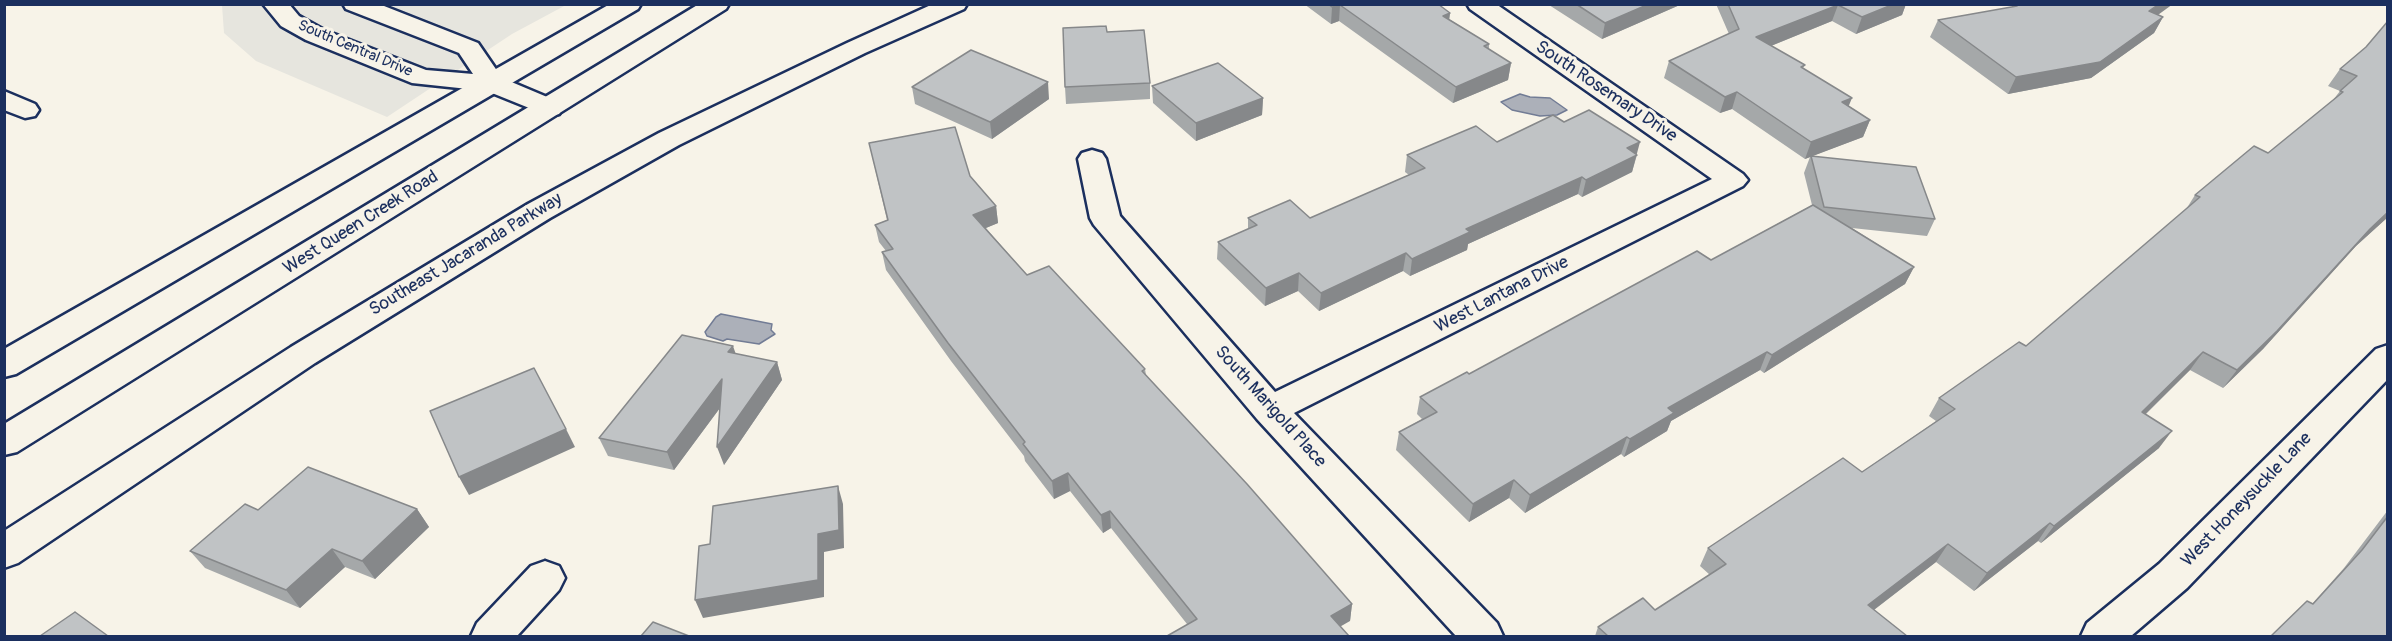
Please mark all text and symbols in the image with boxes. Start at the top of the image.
street label: South Central Drive [295,17,415,81]
street label: South Rosemary Drive [1531,37,1681,147]
street label: West Queen Creek Road [280,167,442,279]
street label: Southeast Jacaranda Parkway [366,189,566,321]
street label: West Lantana Drive [1431,252,1573,338]
street label: South Marigold Place [1210,342,1330,472]
street label: West Honeysuckle Lane [2177,428,2317,572]

